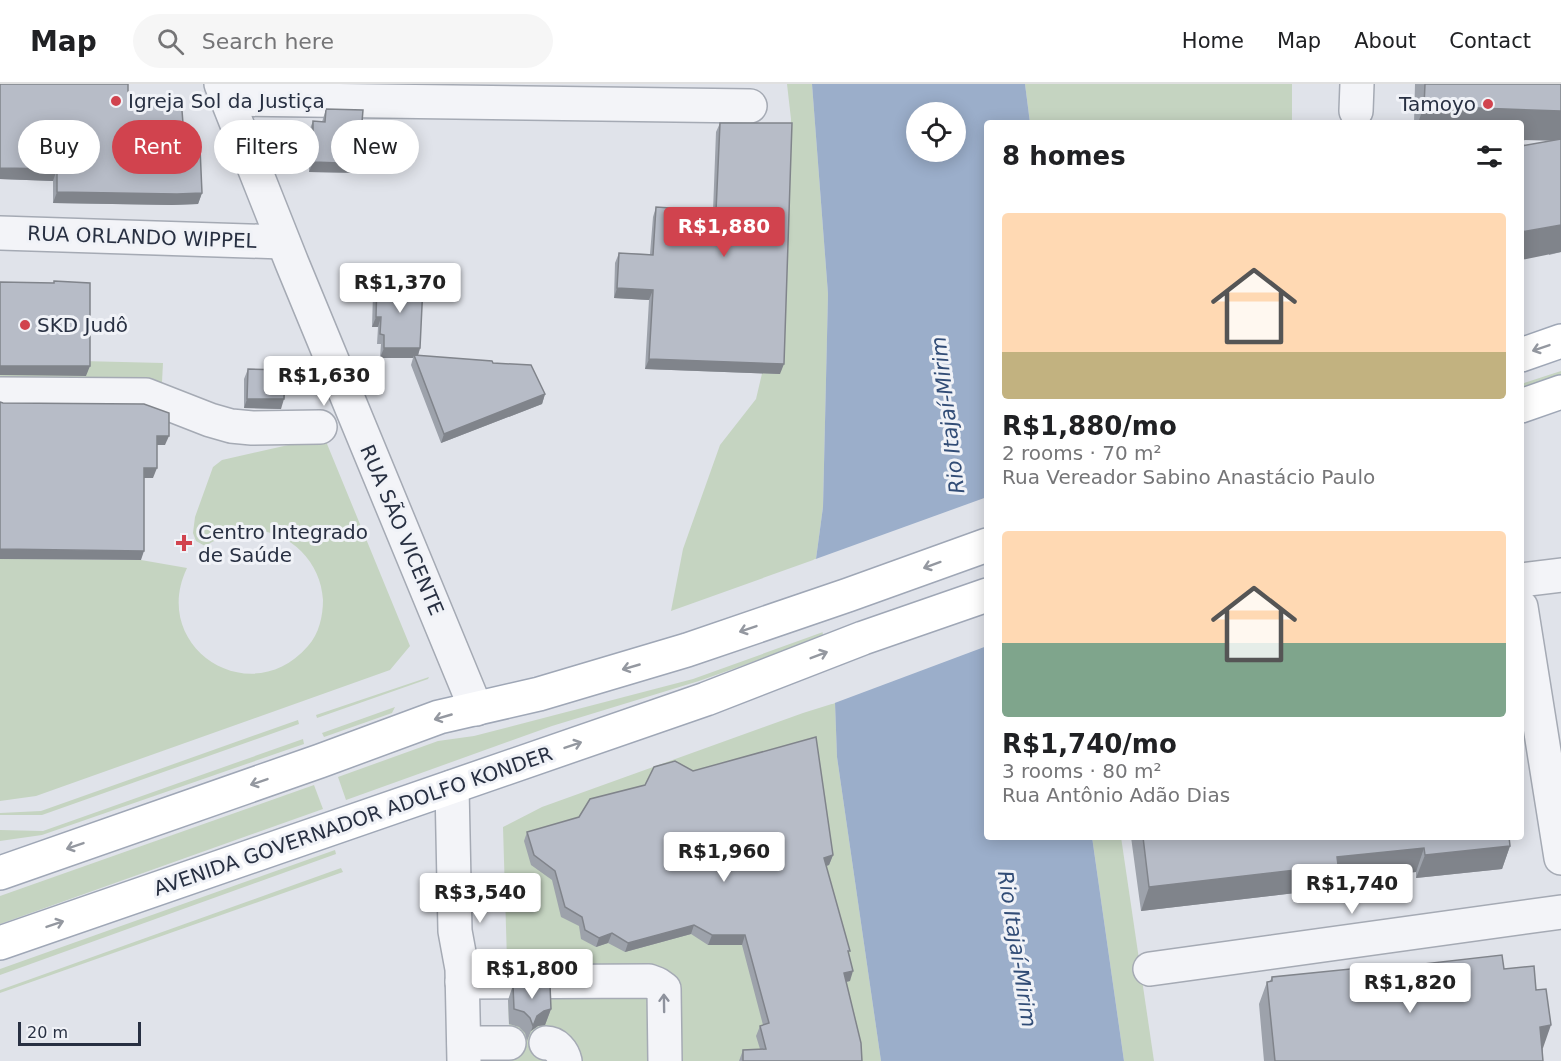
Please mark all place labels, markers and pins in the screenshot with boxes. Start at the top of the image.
place label: Igreja Sol da Justiça [128,89,325,113]
place label: Tamoyo [1398,92,1476,116]
marker: Igreja Sol da Justiça [109,94,123,108]
marker: Tamoyo [1481,97,1495,111]
pin: R$1,880 [669,207,779,258]
pin: R$1,370 [345,263,455,314]
place label: SKD Judô [37,313,128,337]
marker: SKD Judô [18,318,32,332]
pin: R$1,630 [269,356,379,407]
place label: Centro Integrado de Saúde [198,520,368,567]
marker: Centro Integrado de Saúde [175,534,193,552]
pin: R$1,960 [669,832,779,883]
pin: R$1,740 [1297,864,1407,915]
pin: R$3,540 [425,873,535,924]
pin: R$1,800 [477,949,587,1000]
pin: R$1,820 [1355,963,1465,1014]

